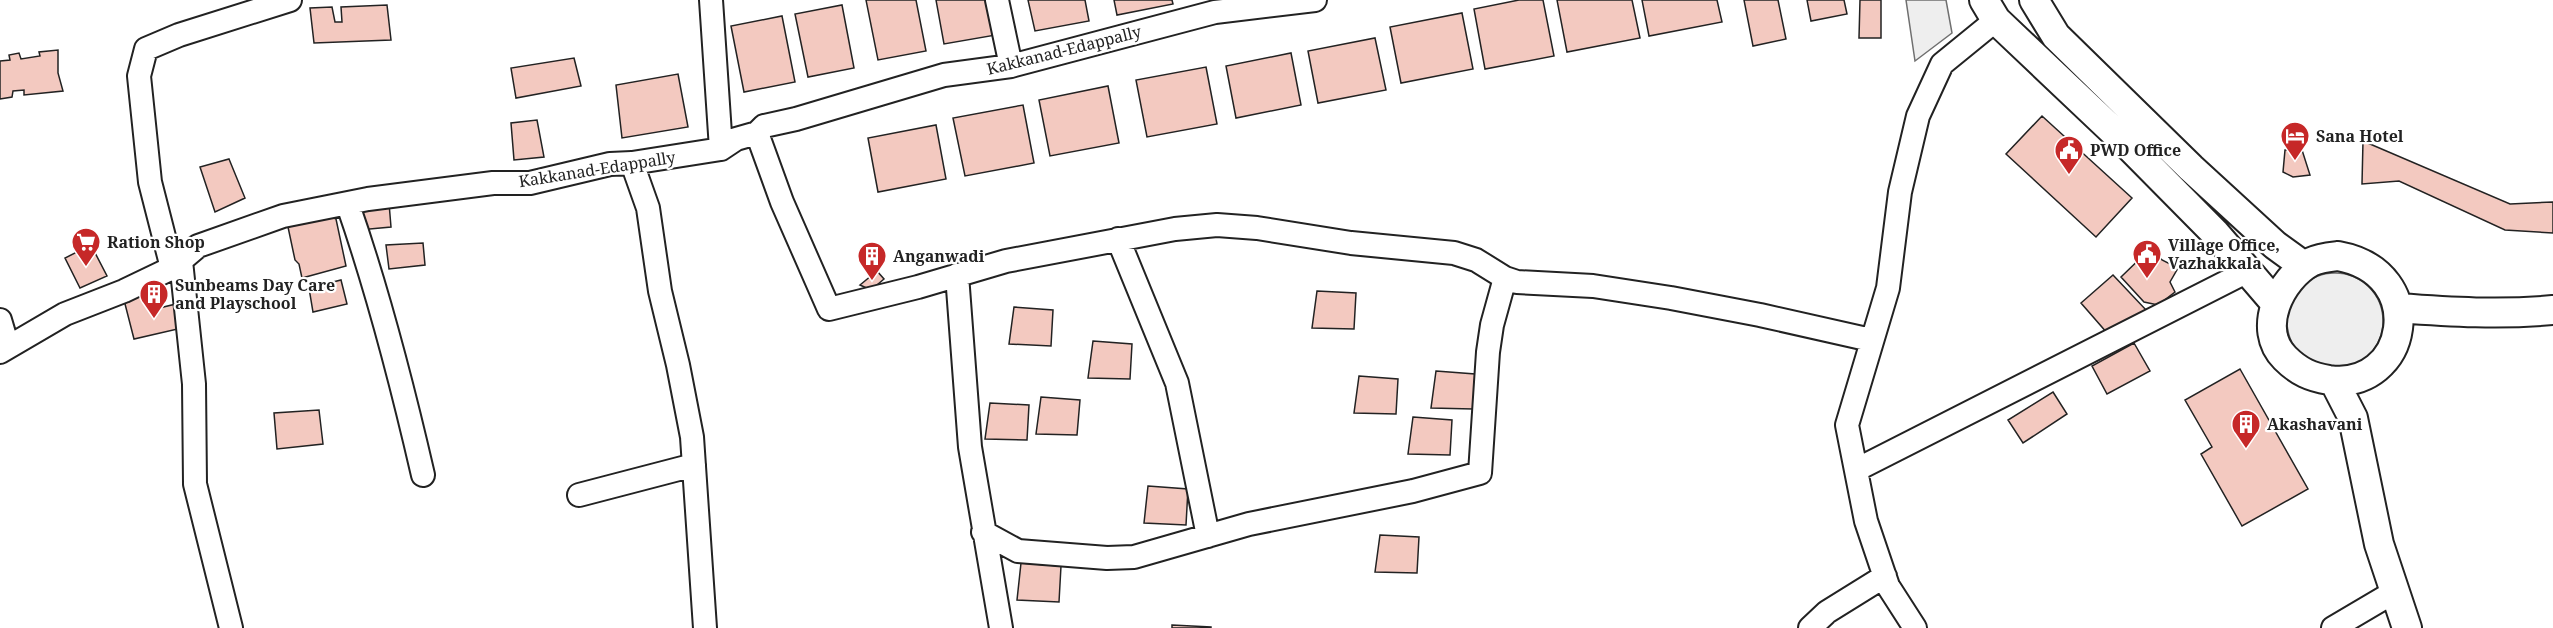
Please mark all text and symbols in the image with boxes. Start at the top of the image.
street label: Kakkanad-Edappally [984,20,1144,80]
hotel icon: Sana Hotel [2279,120,2311,162]
place label: Sana Hotel [2316,125,2404,147]
public building icon: PWD Office [2053,134,2085,176]
place label: PWD Office [2090,139,2181,161]
street label: Kakkanad-Edappally [517,146,678,192]
supermarket icon: Ration Shop [70,226,102,268]
place label: Ration Shop [107,231,205,253]
place label: Village Office, Vazhakkala [2168,234,2280,274]
public building icon: Village Office, Vazhakkala [2131,238,2163,280]
building icon: Anganwadi [856,240,888,282]
place label: Anganwadi [893,245,985,267]
place label: Sunbeams Day Care and Playschool [175,274,335,314]
building icon: Sunbeams Day Care and Playschool [138,278,170,320]
building icon: Akashavani [2230,408,2262,450]
place label: Akashavani [2267,413,2363,435]

